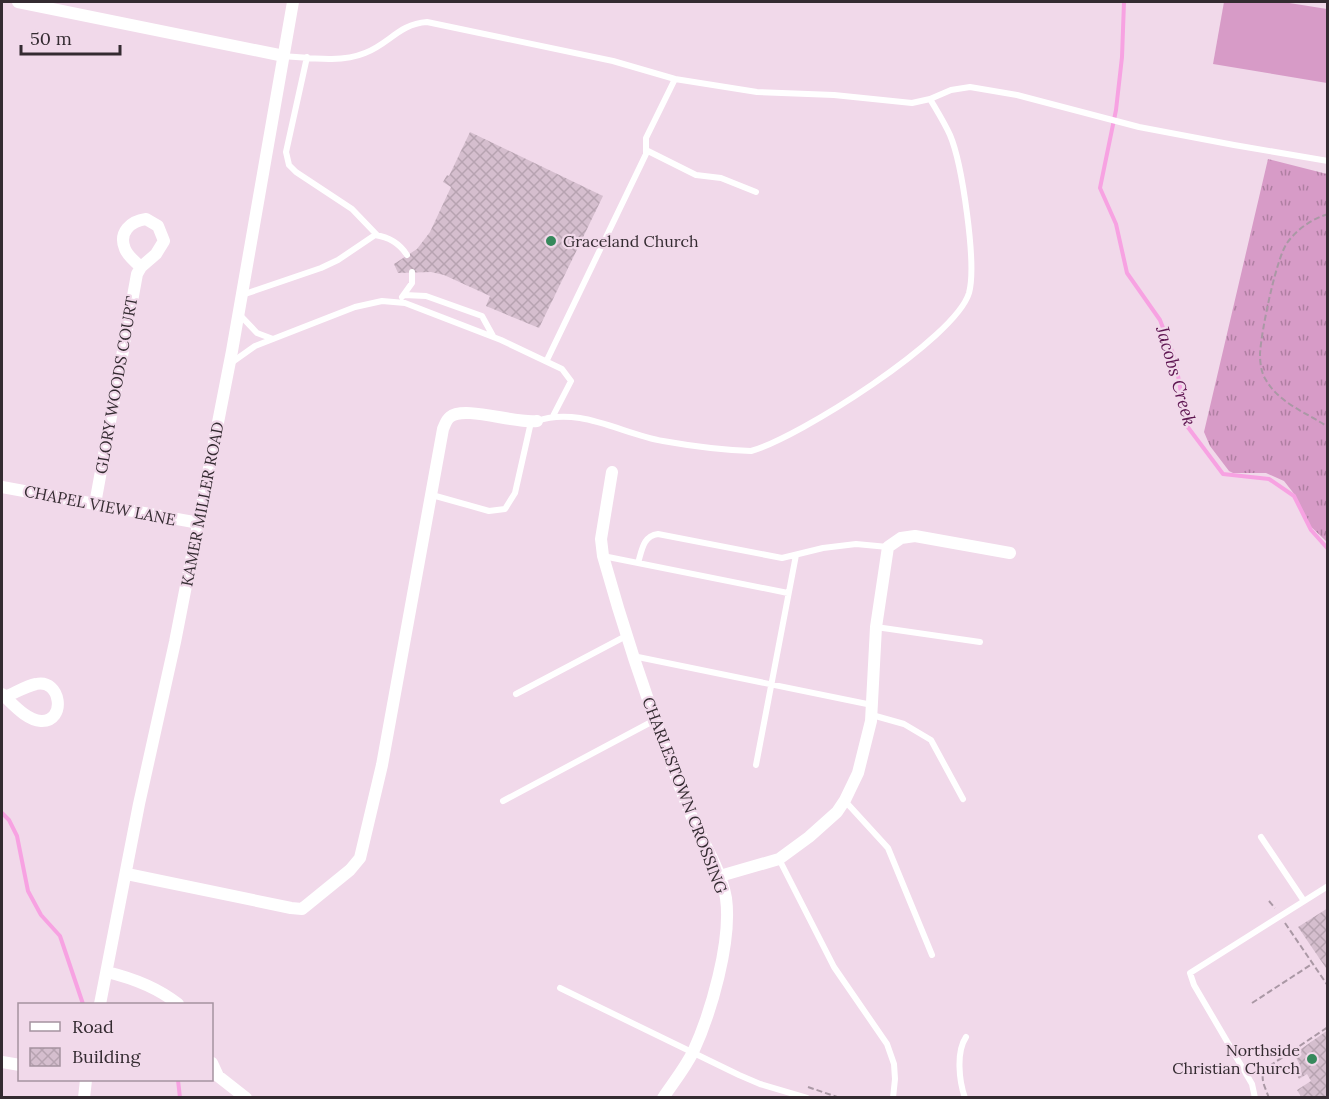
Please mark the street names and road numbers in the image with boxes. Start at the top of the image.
street label: GLORY WOODS COURT [91,295,141,475]
street label: KAMER MILLER ROAD [176,420,228,588]
street label: CHAPEL VIEW LANE [22,480,178,530]
street label: CHARLESTOWN CROSSING [638,694,732,896]

